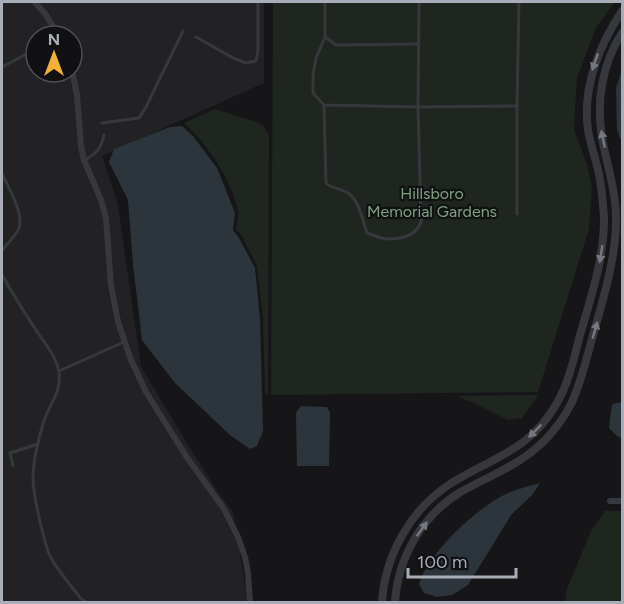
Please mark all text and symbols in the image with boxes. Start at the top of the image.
north arrow [24,24,84,84]
text: N [48,30,60,49]
one-way arrow [590,53,600,71]
one-way arrow [598,130,607,149]
park label: Hillsboro Memorial Gardens [367,184,497,221]
one-way arrow [596,245,605,264]
one-way arrow [590,321,600,339]
one-way arrow [528,424,543,438]
one-way arrow [415,521,427,536]
scale bar [408,541,516,579]
text: 100 m [417,551,467,573]

